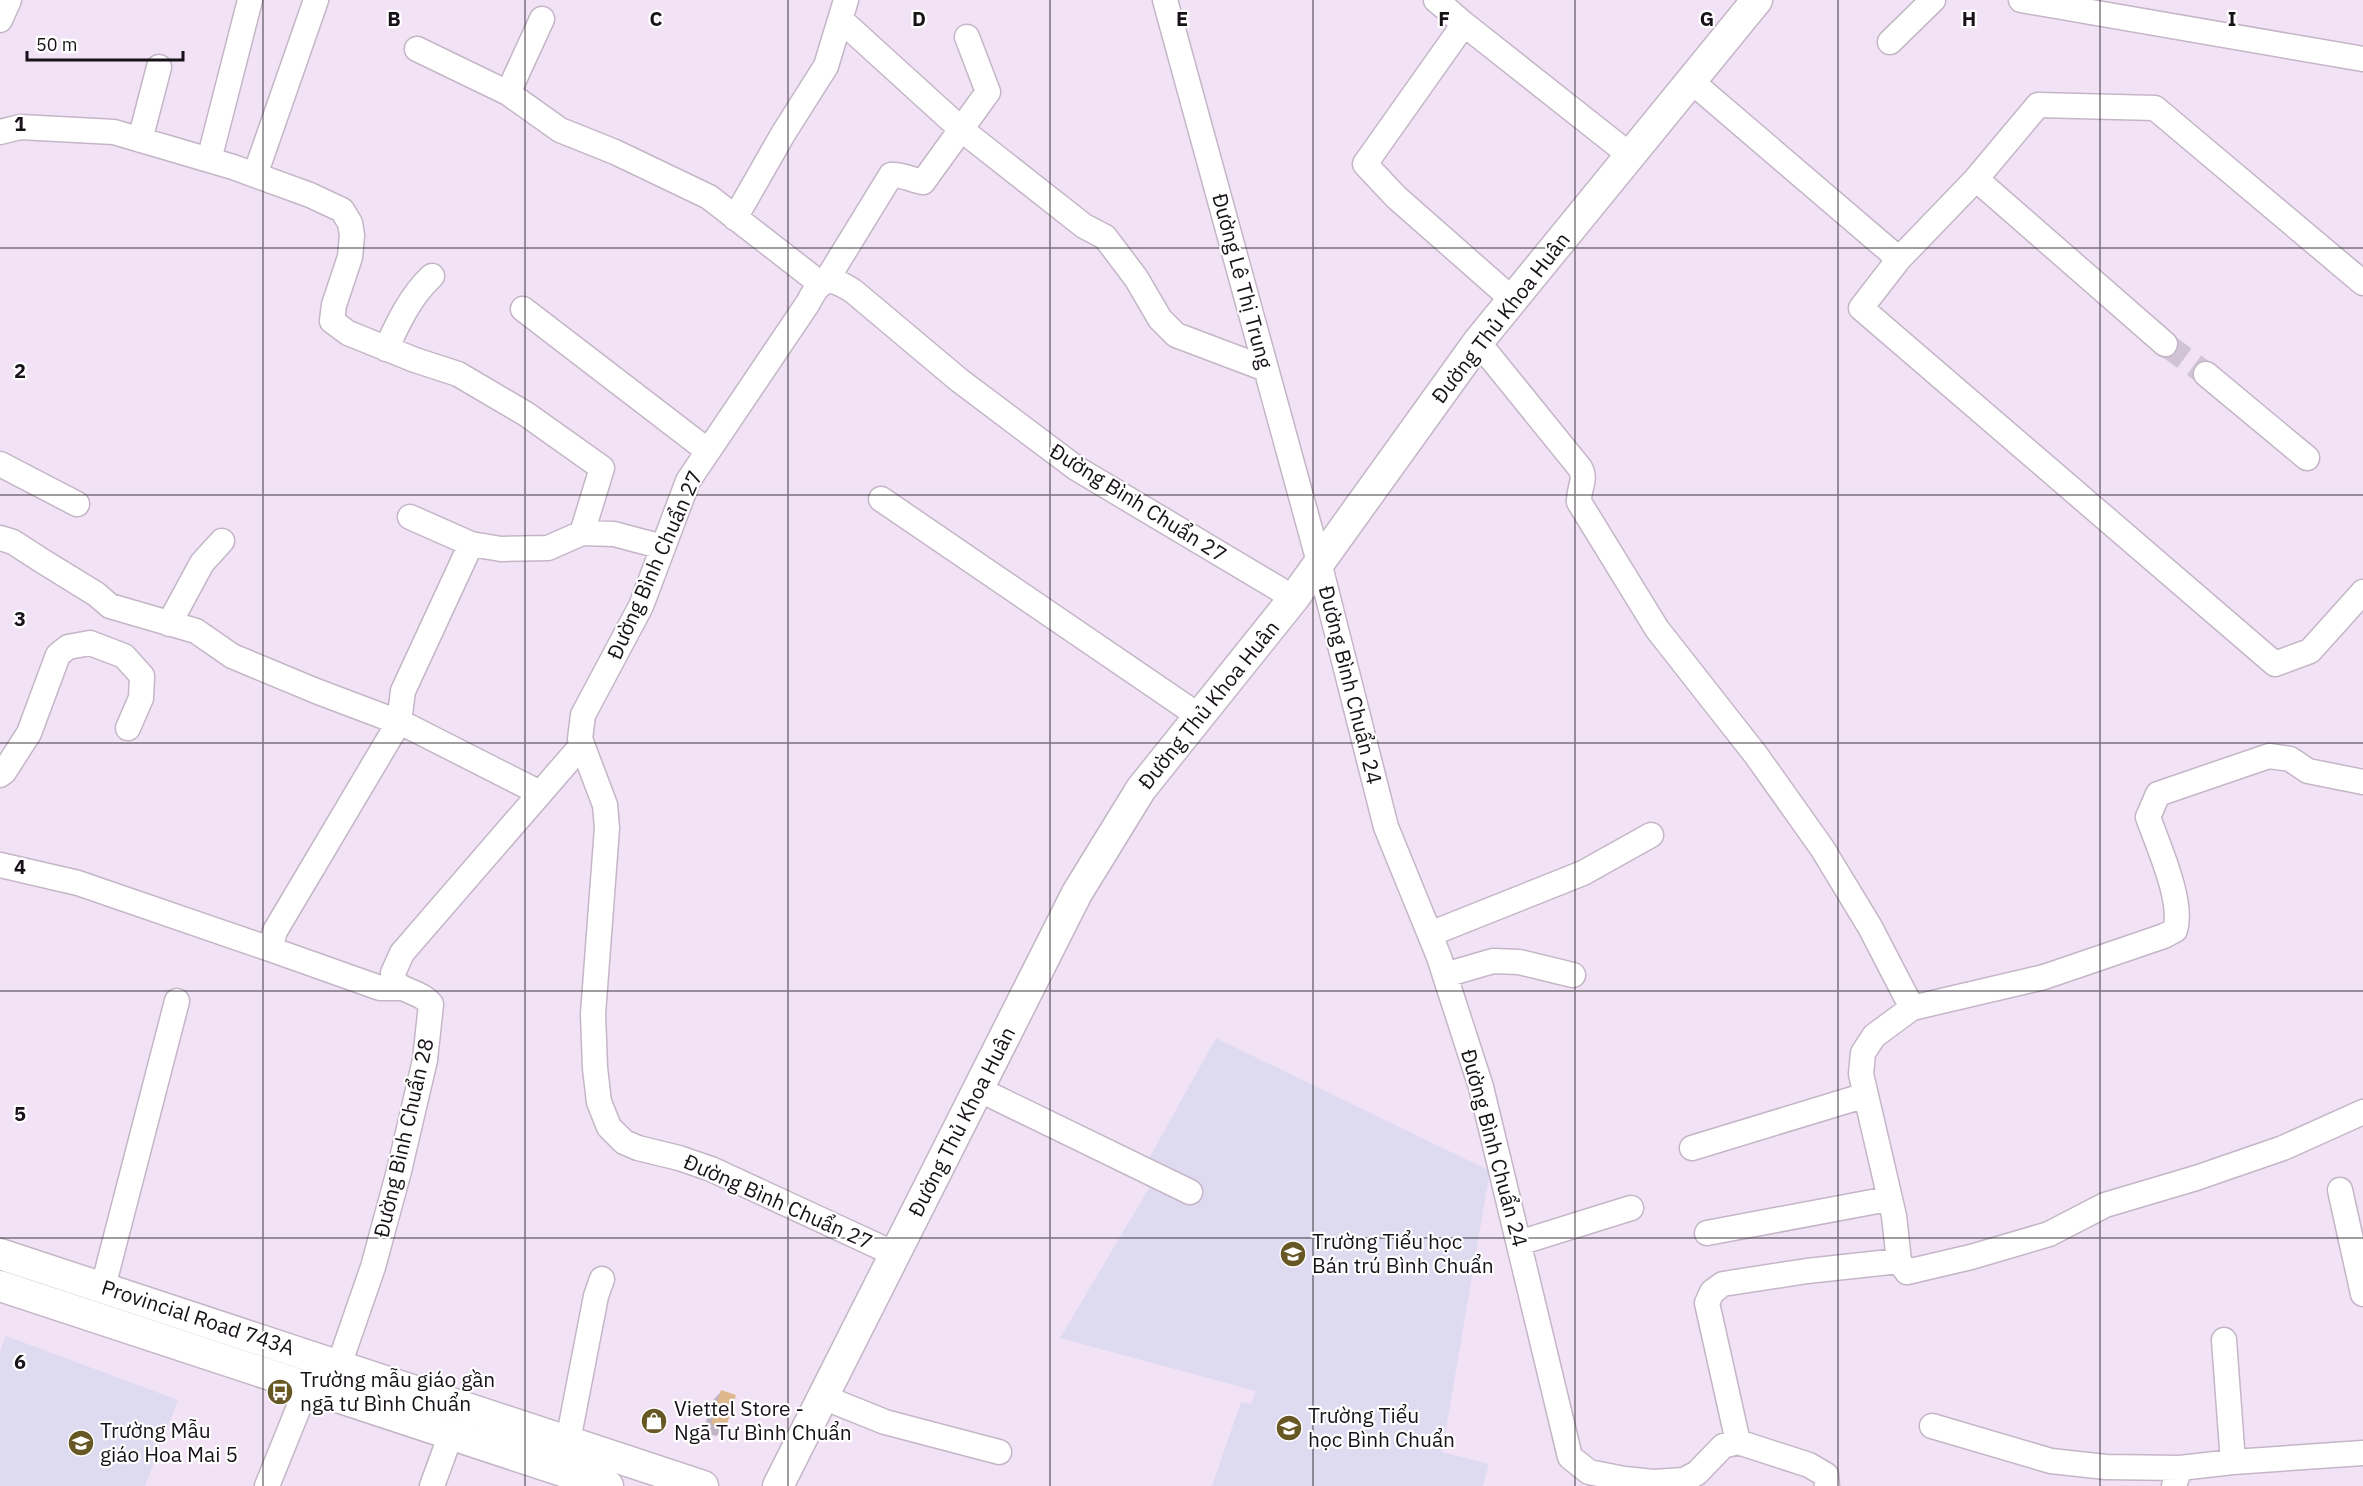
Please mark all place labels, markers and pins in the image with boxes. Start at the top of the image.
place label: Trường Tiểu học Bán trú Bình Chuẩn [1312,1227,1494,1279]
school or university icon: Trường Tiểu học Bán trú Bình Chuẩn [1278,1239,1308,1269]
place label: Trường mẫu giáo gần ngã tư Bình Chuẩn [300,1365,495,1417]
bus stop icon: Trường mẫu giáo gần ngã tư Bình Chuẩn [265,1377,295,1407]
place label: Viettel Store - Ngã Tư Bình Chuẩn [674,1394,852,1446]
place label: Trường Tiểu học Bình Chuẩn [1308,1401,1455,1453]
shop icon: Viettel Store - Ngã Tư Bình Chuẩn [639,1406,669,1436]
school or university icon: Trường Tiểu học Bình Chuẩn [1274,1413,1304,1443]
place label: Trường Mẫu giáo Hoa Mai 5 [100,1416,238,1468]
school or university icon: Trường Mẫu giáo Hoa Mai 5 [66,1428,96,1458]

